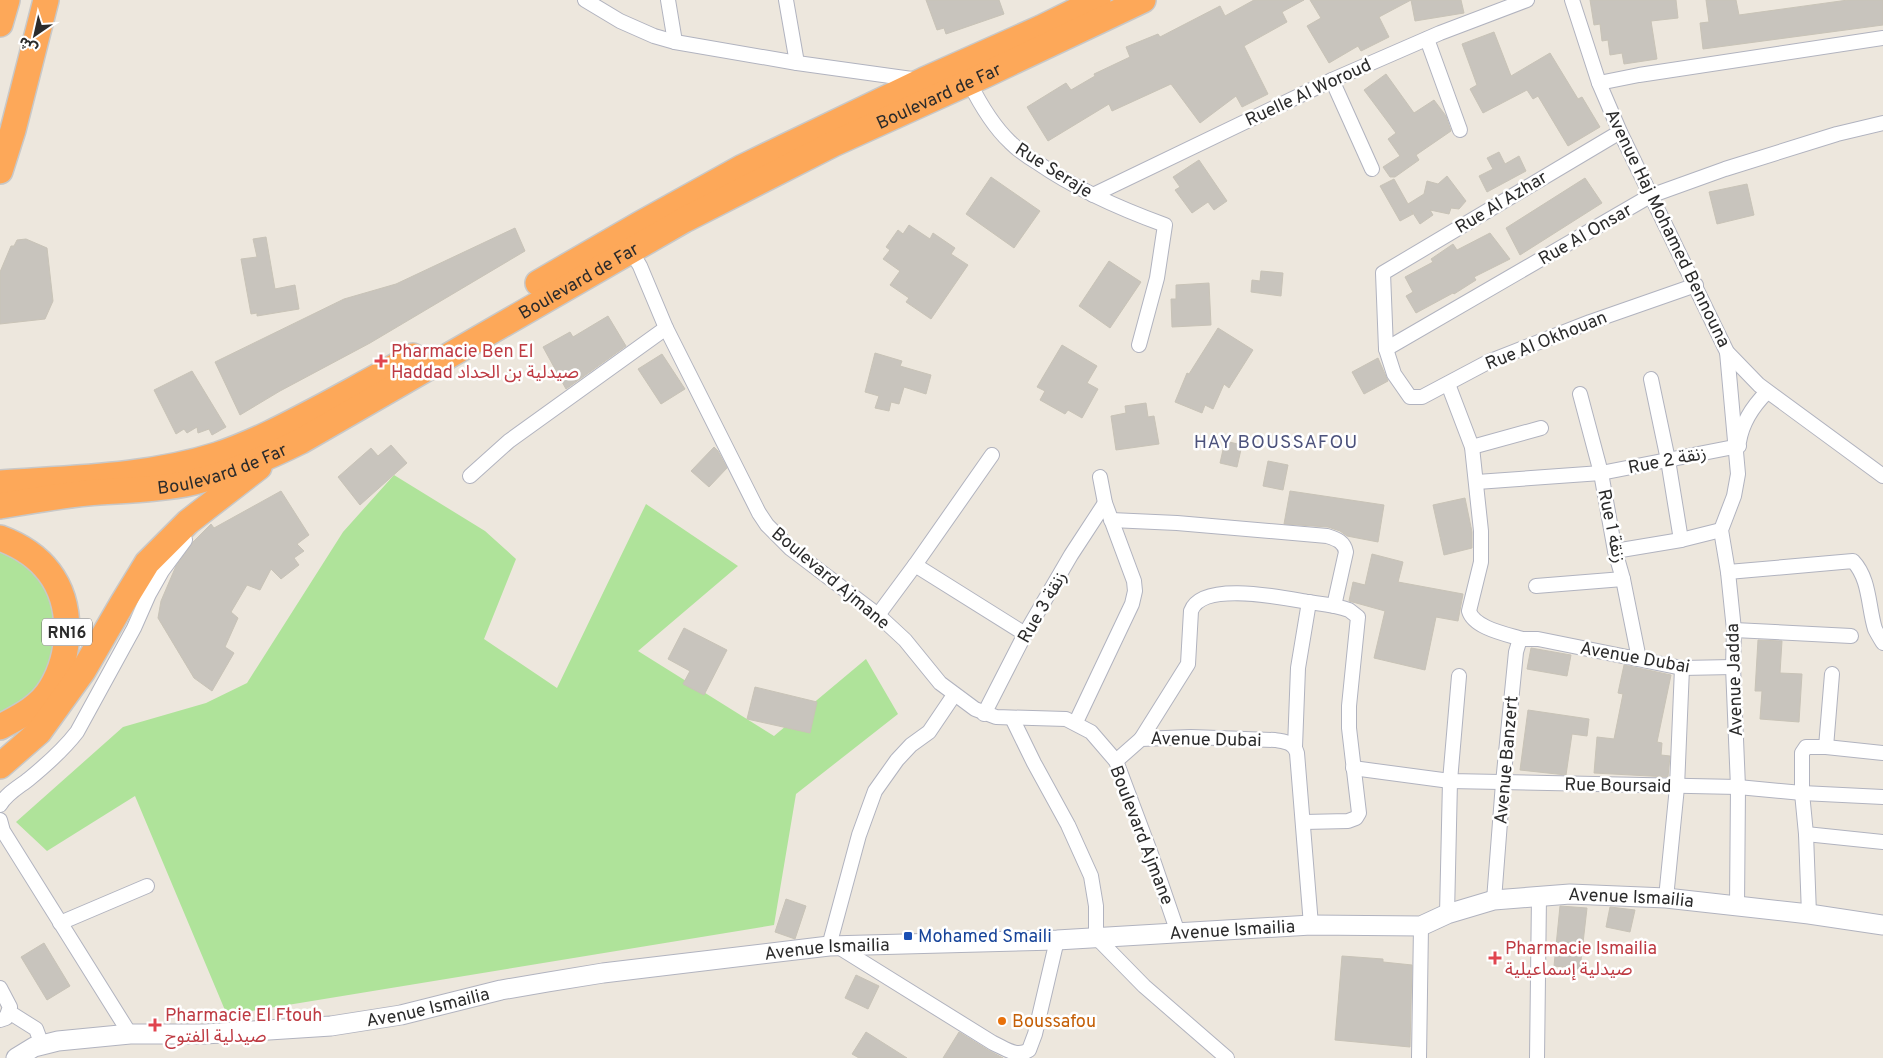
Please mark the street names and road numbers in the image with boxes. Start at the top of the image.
street label: Ruelle Al Woroud [1242,54,1375,133]
street label: Boulevard de Far [873,59,1006,136]
street label: Avenue Haj Mohamed Bennouna [1599,106,1734,352]
street label: Rue Seraje [1010,138,1096,204]
street label: Rue Al Azhar [1451,167,1552,240]
street label: Rue Al Onsar [1535,199,1637,271]
street label: Boulevard de Far [515,238,644,326]
street label: Rue Al Okhouan [1482,306,1611,376]
street label: Boulevard de Far [156,439,291,501]
street label: Rue 2 زنقة [1626,443,1708,480]
street label: Rue 1 زنقة [1591,487,1630,565]
street label: Boulevard Ajmane [766,523,894,635]
street label: Rue 3 زنقة [1014,568,1073,648]
road number: RN16 [42,618,92,646]
street label: Avenue Jadda [1722,623,1749,737]
street label: Avenue Dubai [1578,637,1692,679]
street label: Avenue Banzert [1490,695,1525,825]
street label: Avenue Dubai [1150,728,1262,753]
street label: Boulevard Ajmane [1103,762,1178,909]
street label: Rue Boursaid [1564,774,1672,799]
street label: Avenue Ismailia [1568,884,1695,914]
street label: Avenue Ismailia [1169,916,1296,946]
street label: Avenue Ismailia [763,934,890,967]
street label: Avenue Ismailia [365,983,492,1033]

